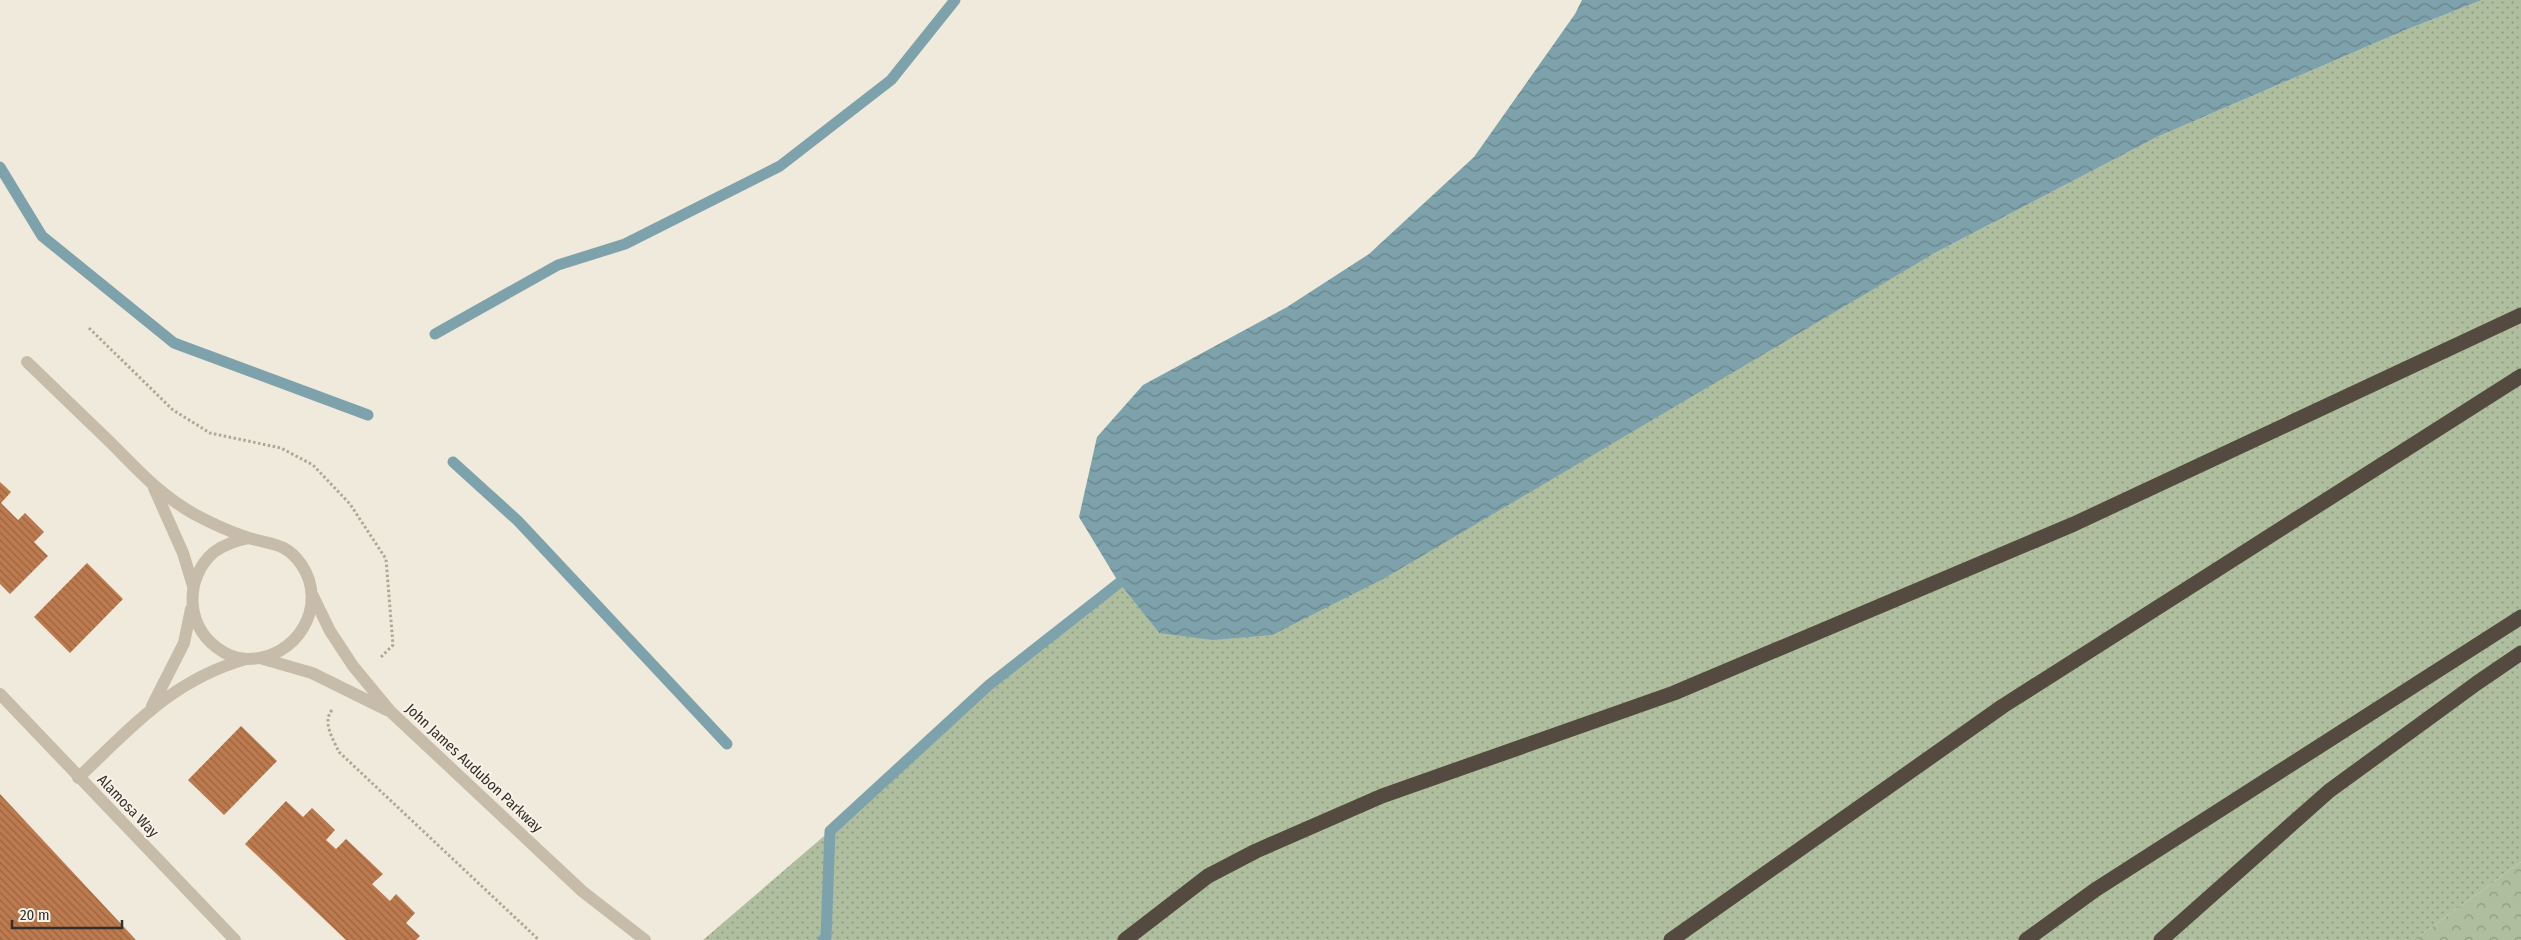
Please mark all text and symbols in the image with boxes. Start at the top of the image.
street label: John James Audubon Parkway [402,700,546,836]
street label: Alamosa Way [94,771,163,841]
scale bar [12,898,122,930]
text: 20 m [20,906,50,924]

